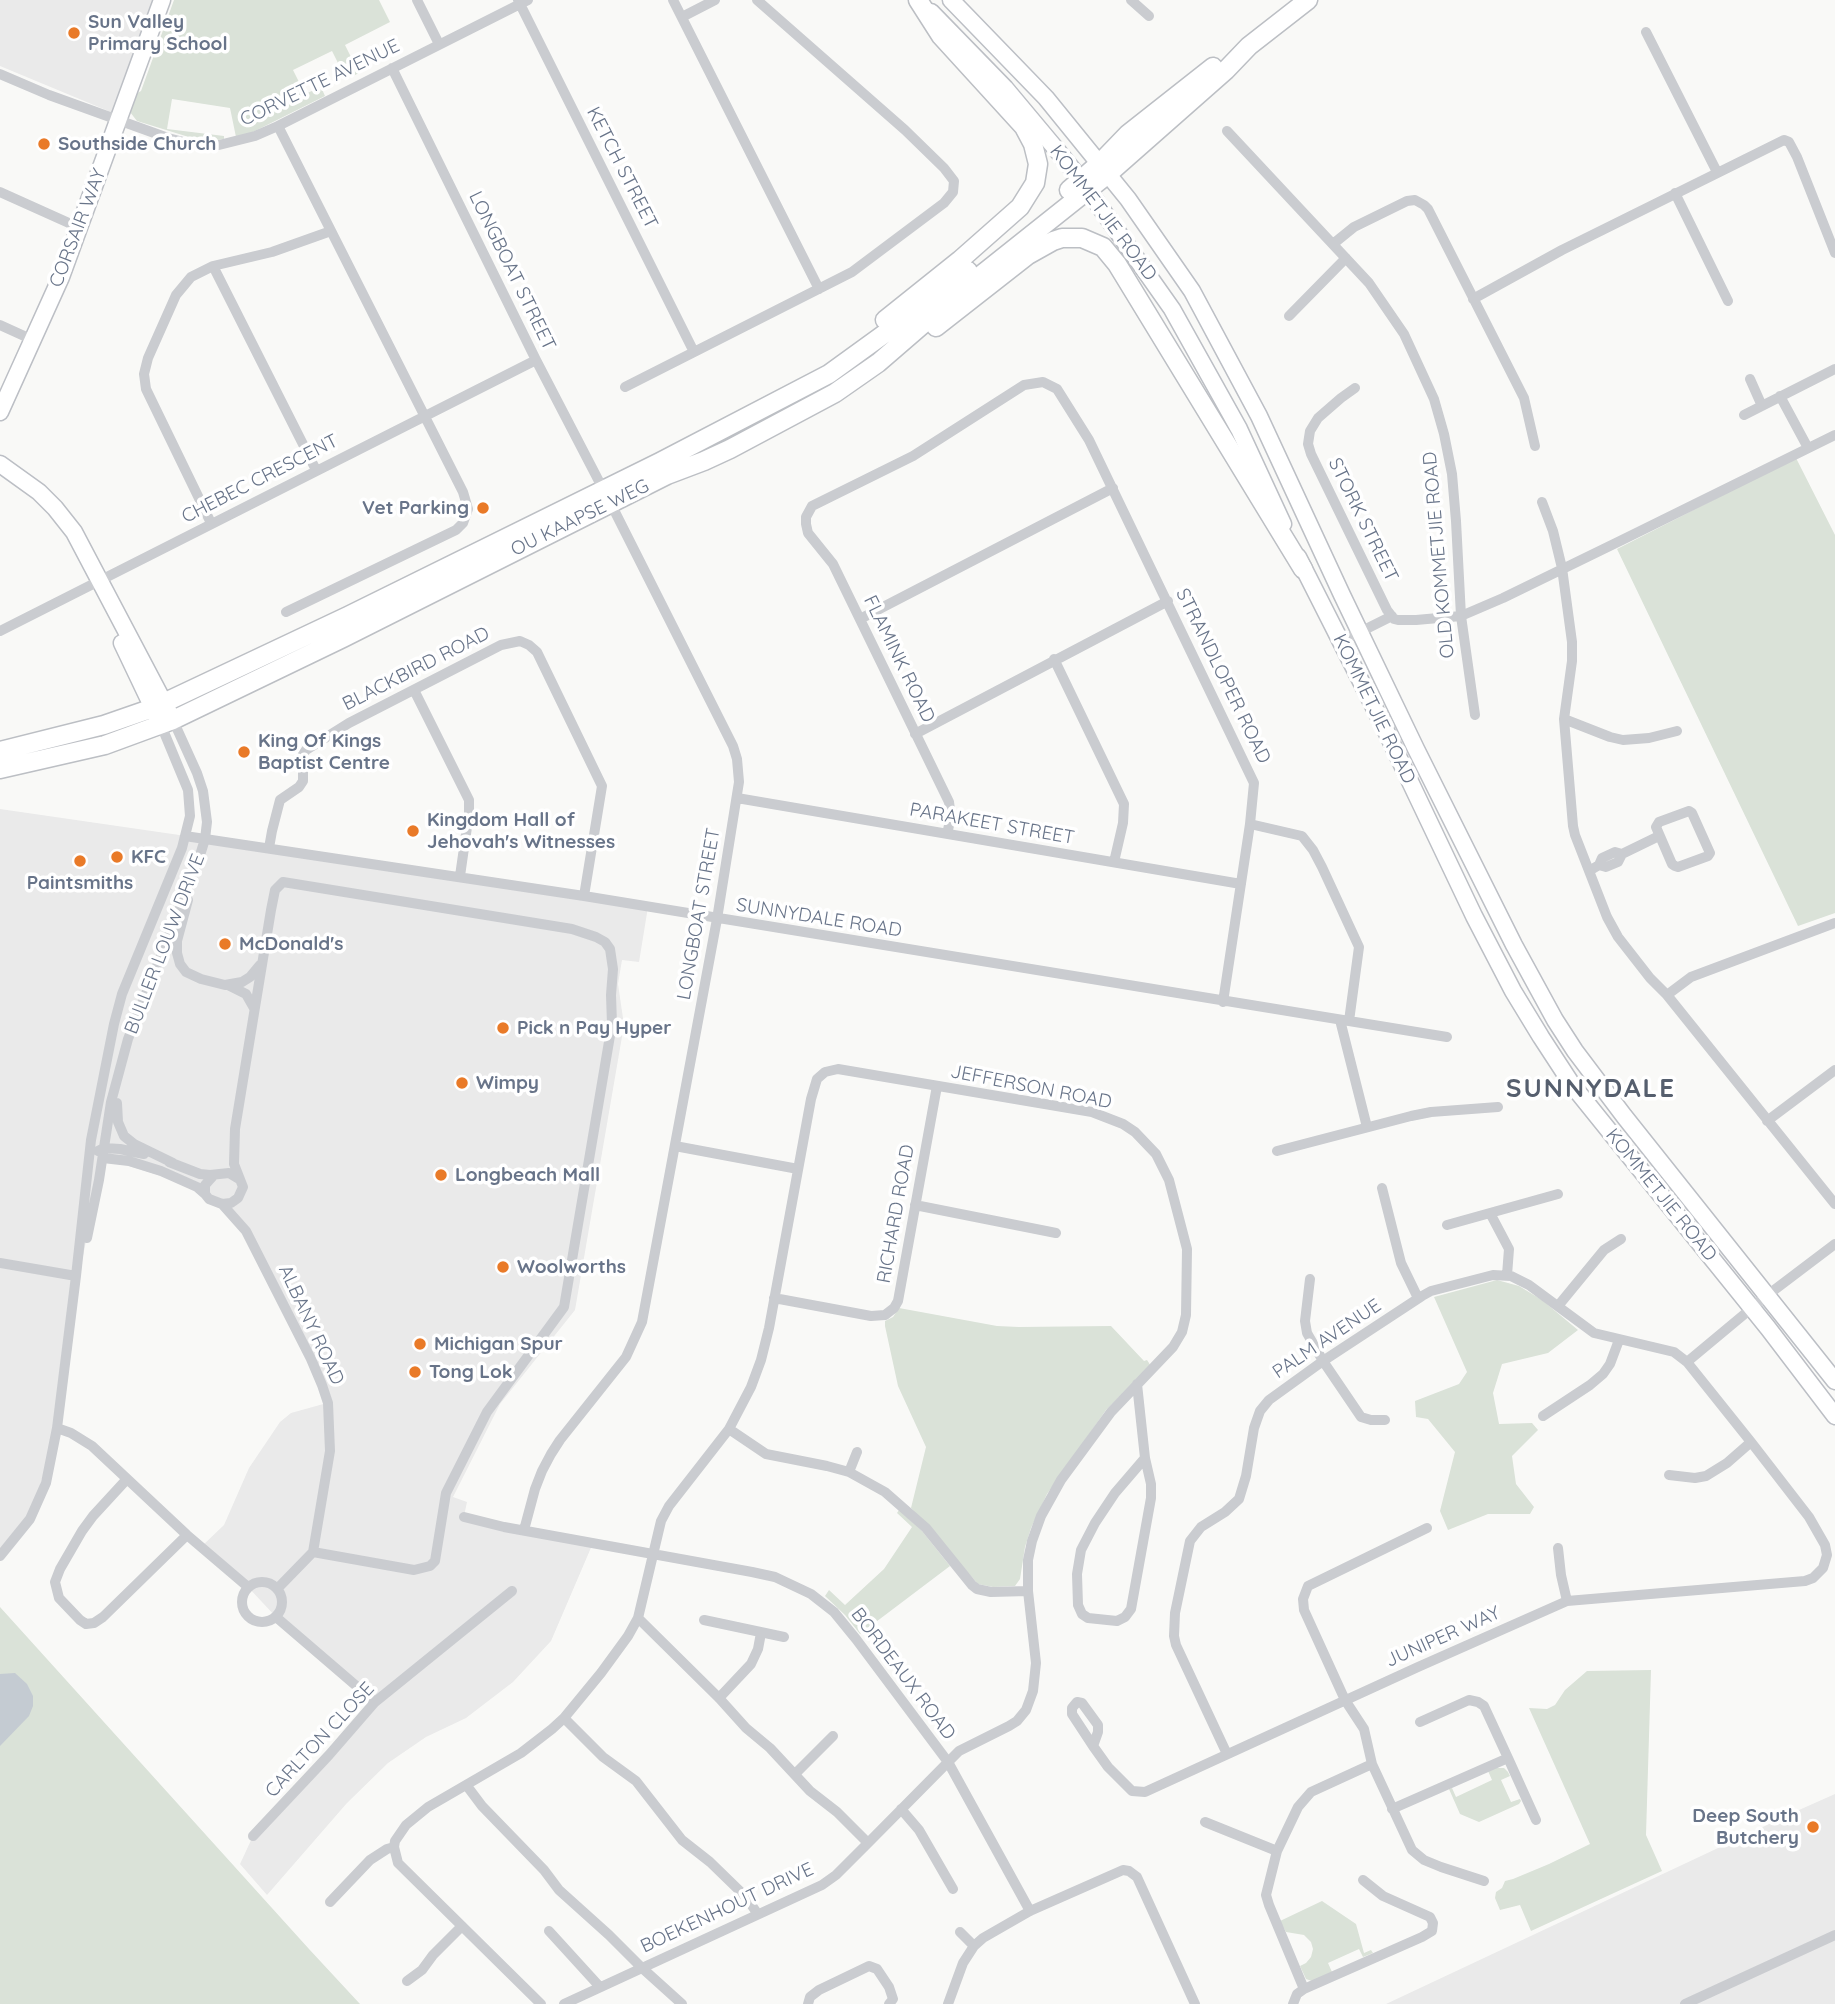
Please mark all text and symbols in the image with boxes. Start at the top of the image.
place label: Sun Valley Primary School [88,11,228,55]
marker: Sun Valley Primary School [66,25,82,41]
street label: CORVETTE AVENUE [237,35,403,131]
street label: KETCH STREET [581,103,663,233]
place label: Southside Church [58,133,216,155]
marker: Southside Church [36,136,52,152]
street label: KOMMETJIE ROAD [1045,141,1161,285]
street label: CORSAIR WAY [45,165,111,291]
street label: LONGBOAT STREET [464,188,560,354]
street label: CHEBEC CRESCENT [178,430,342,528]
street label: OLD KOMMETJIE ROAD [1419,451,1459,659]
street label: STORK STREET [1323,454,1403,586]
street label: OU KAAPSE WEG [507,475,653,561]
place label: Vet Parking [362,497,469,519]
marker: Vet Parking [475,500,491,516]
street label: STRANDLOPER ROAD [1171,585,1275,767]
street label: FLAMINK ROAD [858,592,940,726]
street label: BLACKBIRD ROAD [339,622,493,716]
street label: KOMMETJIE ROAD [1328,630,1420,788]
place label: King Of Kings Baptist Centre [258,730,390,774]
marker: King Of Kings Baptist Centre [236,744,252,760]
street label: PARAKEET STREET [908,798,1076,850]
place label: Kingdom Hall of Jehovah's Witnesses [427,809,615,853]
marker: Kingdom Hall of Jehovah's Witnesses [405,823,421,839]
street label: LONGBOAT STREET [673,826,725,1002]
place label: KFC [131,846,166,868]
marker: KFC [109,849,125,865]
street label: BULLER LOUW DRIVE [120,851,210,1037]
marker: Paintsmiths [72,853,88,869]
place label: Paintsmiths [27,872,133,894]
street label: SUNNYDALE ROAD [735,894,903,942]
place label: McDonald's [239,933,343,955]
marker: McDonald's [217,936,233,952]
place label: Pick n Pay Hyper [517,1017,672,1039]
marker: Pick n Pay Hyper [495,1020,511,1036]
street label: JEFFERSON ROAD [948,1060,1114,1114]
place label: Wimpy [476,1072,539,1094]
district label: SUNNYDALE [1507,1073,1675,1105]
marker: Wimpy [454,1075,470,1091]
street label: KOMMETJIE ROAD [1601,1124,1721,1266]
street label: RICHARD ROAD [873,1143,919,1285]
place label: Longbeach Mall [455,1164,600,1186]
marker: Longbeach Mall [433,1167,449,1183]
place label: Woolworths [517,1256,626,1278]
marker: Woolworths [495,1259,511,1275]
street label: ALBANY ROAD [273,1261,349,1389]
street label: PALM AVENUE [1268,1294,1386,1384]
place label: Michigan Spur [434,1333,563,1355]
marker: Michigan Spur [412,1336,428,1352]
place label: Tong Lok [429,1361,513,1383]
marker: Tong Lok [407,1364,423,1380]
street label: JUNIPER WAY [1382,1602,1504,1672]
street label: BORDEAUX ROAD [846,1604,960,1744]
street label: CARLTON CLOSE [261,1678,379,1802]
place label: Deep South Butchery [1692,1805,1799,1849]
marker: Deep South Butchery [1805,1819,1821,1835]
street label: BOEKENHOUT DRIVE [637,1858,817,1958]

